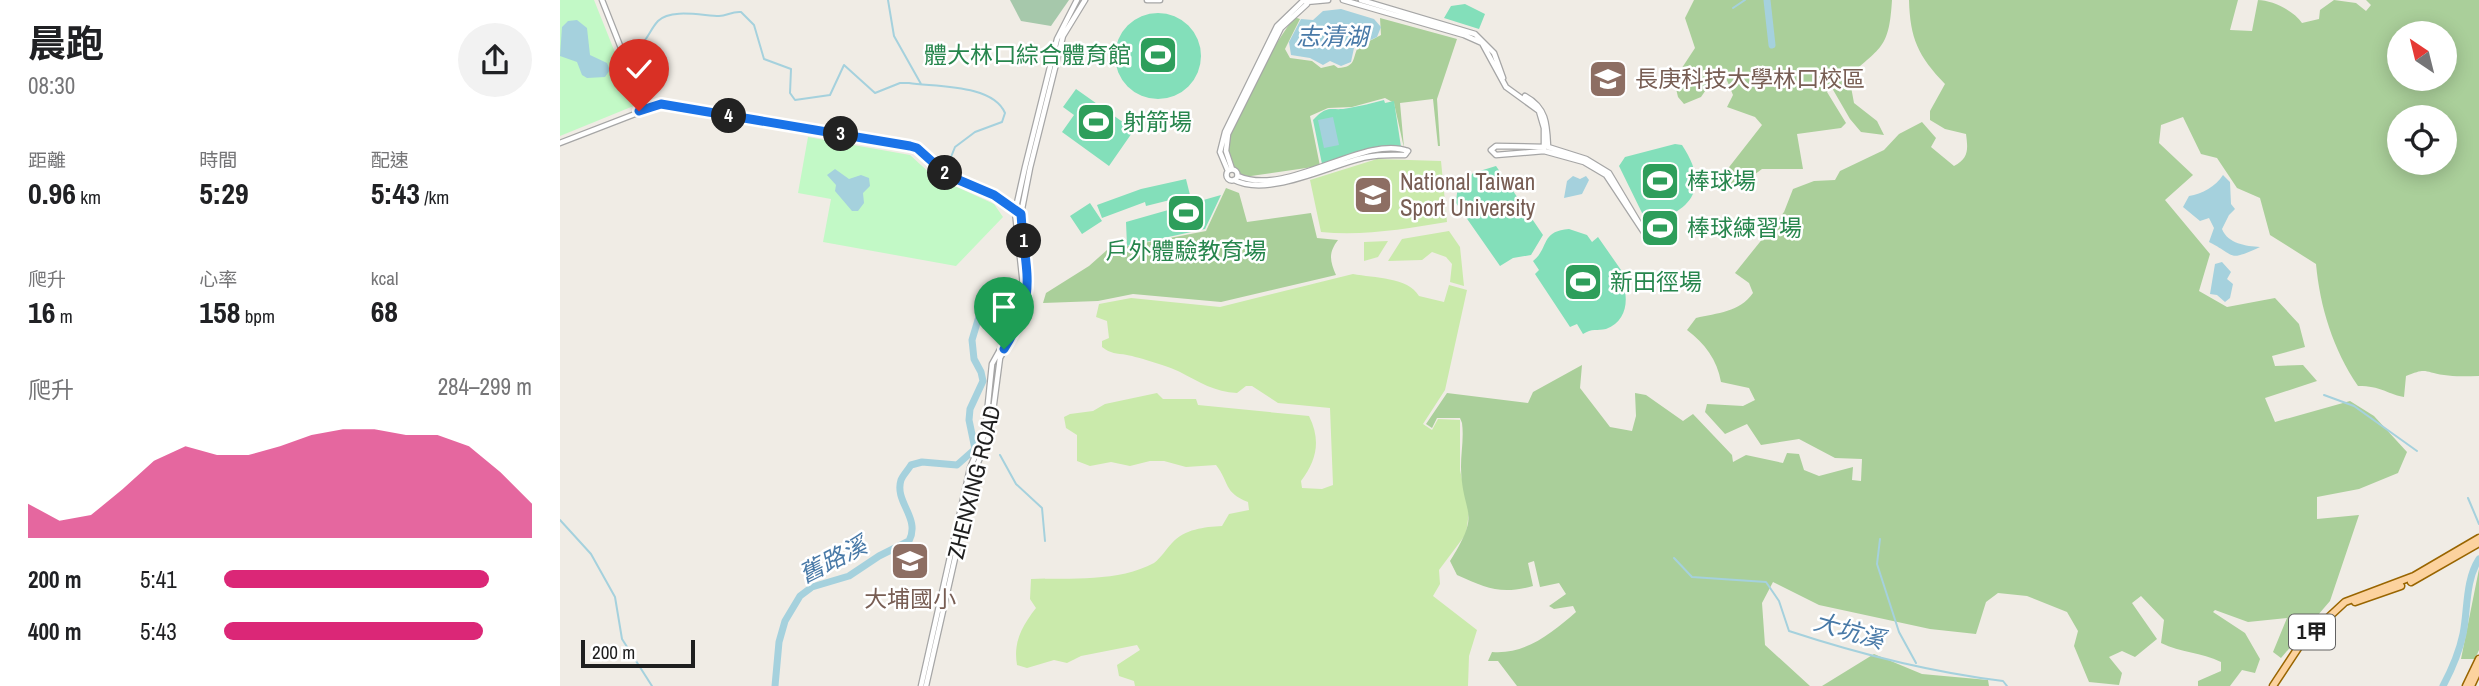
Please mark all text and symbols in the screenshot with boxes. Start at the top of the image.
text: 晨跑 [28,18,104,69]
water label: 志清湖 [1296,20,1372,52]
north arrow [2387,21,2457,91]
map controls [2387,21,2457,175]
button: share [458,23,532,97]
sports icon: 體大林口綜合體育館 [1137,34,1179,76]
pin [609,39,669,111]
place label: 體大林口綜合體育館 [924,39,1131,70]
icon: check [620,50,658,88]
school or university icon: 長庚科技大學林口校區 [1587,58,1629,100]
place label: 長庚科技大學林口校區 [1635,63,1865,94]
text: 08:30 [28,70,75,101]
pin: 4 [712,99,746,134]
sports icon: 射箭場 [1075,101,1117,143]
text: 4 [724,102,733,128]
button: locate [2387,105,2457,175]
place label: 射箭場 [1123,106,1192,137]
pin: 3 [824,116,858,152]
text: 3 [836,120,845,146]
text: 距離 [28,147,66,173]
text: 時間 [199,147,237,173]
text: 配速 [371,147,409,173]
pin: 2 [928,156,962,190]
text: 2 [940,159,949,185]
sports icon: 棒球場 [1639,160,1681,202]
place label: 棒球場 [1687,165,1756,196]
place label: National Taiwan Sport University [1400,166,1536,223]
text: 0.96 [28,173,76,213]
text: 5:29 [199,173,249,213]
text: 5:43 [371,173,420,213]
school or university icon: National Taiwan Sport University [1352,174,1394,216]
text: km [76,184,101,210]
text: /km [420,184,449,210]
sports icon: 戶外體驗教育場 [1165,192,1207,234]
sports icon: 棒球練習場 [1639,207,1681,249]
place label: 棒球練習場 [1687,212,1802,243]
pin: 1 [1007,224,1042,258]
text: 1 [1019,227,1028,253]
place label: 戶外體驗教育場 [1106,235,1267,266]
sports icon: 新田徑場 [1562,261,1604,303]
text: kcal [371,265,398,291]
text: 爬升 [28,266,66,292]
text: 心率 [199,266,237,292]
place label: 新田徑場 [1610,266,1702,297]
pin [974,277,1034,349]
icon: arrive [985,288,1023,326]
text: 68 [371,291,398,331]
text: 16 [28,292,55,332]
text: 158 [199,292,240,332]
text: m [55,303,73,329]
text: bpm [240,303,275,329]
text: 284–299 m [438,371,532,402]
text: 爬升 [28,374,74,405]
street label: ZHENXING ROAD [939,402,1008,562]
water label: 舊路溪 [793,527,875,590]
school or university icon: 大埔國小 [889,540,931,582]
text: 200 m [28,564,81,595]
text: 5:41 [140,564,177,595]
place label: 大埔國小 [864,583,956,614]
water label: 大坑溪 [1810,605,1891,656]
road number: 1甲 [2289,614,2335,650]
text: 400 m [28,616,81,647]
text: 5:43 [140,616,177,647]
scale bar [581,637,695,669]
text: 200 m [592,639,635,665]

